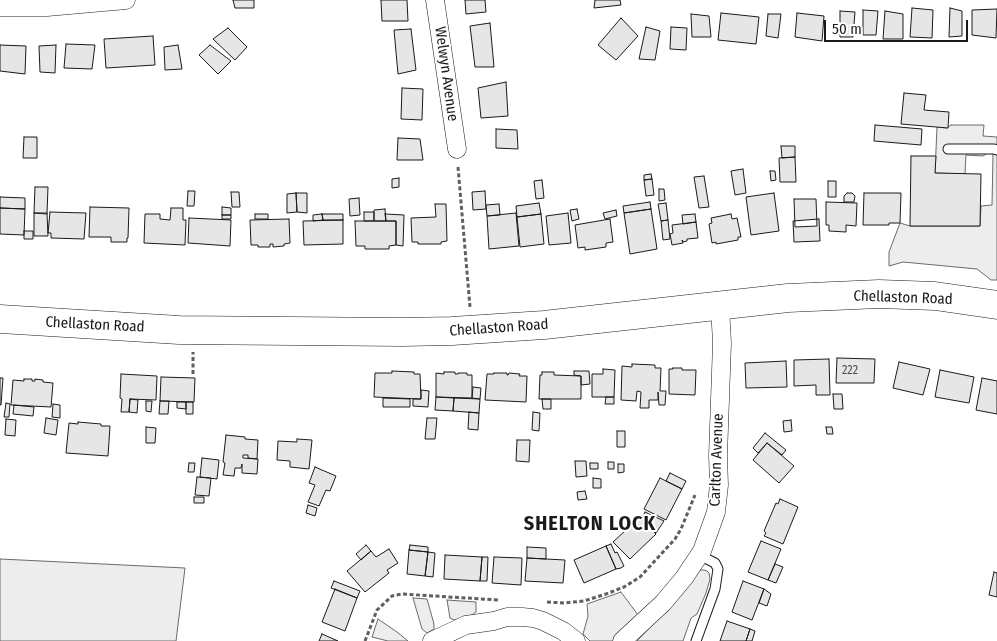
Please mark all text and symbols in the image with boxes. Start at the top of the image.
scale bar [827,10,971,42]
text: 50 m [832,20,862,38]
street label: Welwyn Avenue [430,25,462,123]
street label: Chellaston Road [853,287,953,309]
street label: Chellaston Road [45,313,145,337]
street label: Chellaston Road [449,316,549,340]
house number: 222 [842,364,858,378]
street label: Carlton Avenue [706,413,728,507]
district label: SHELTON LOCK [522,512,658,536]

